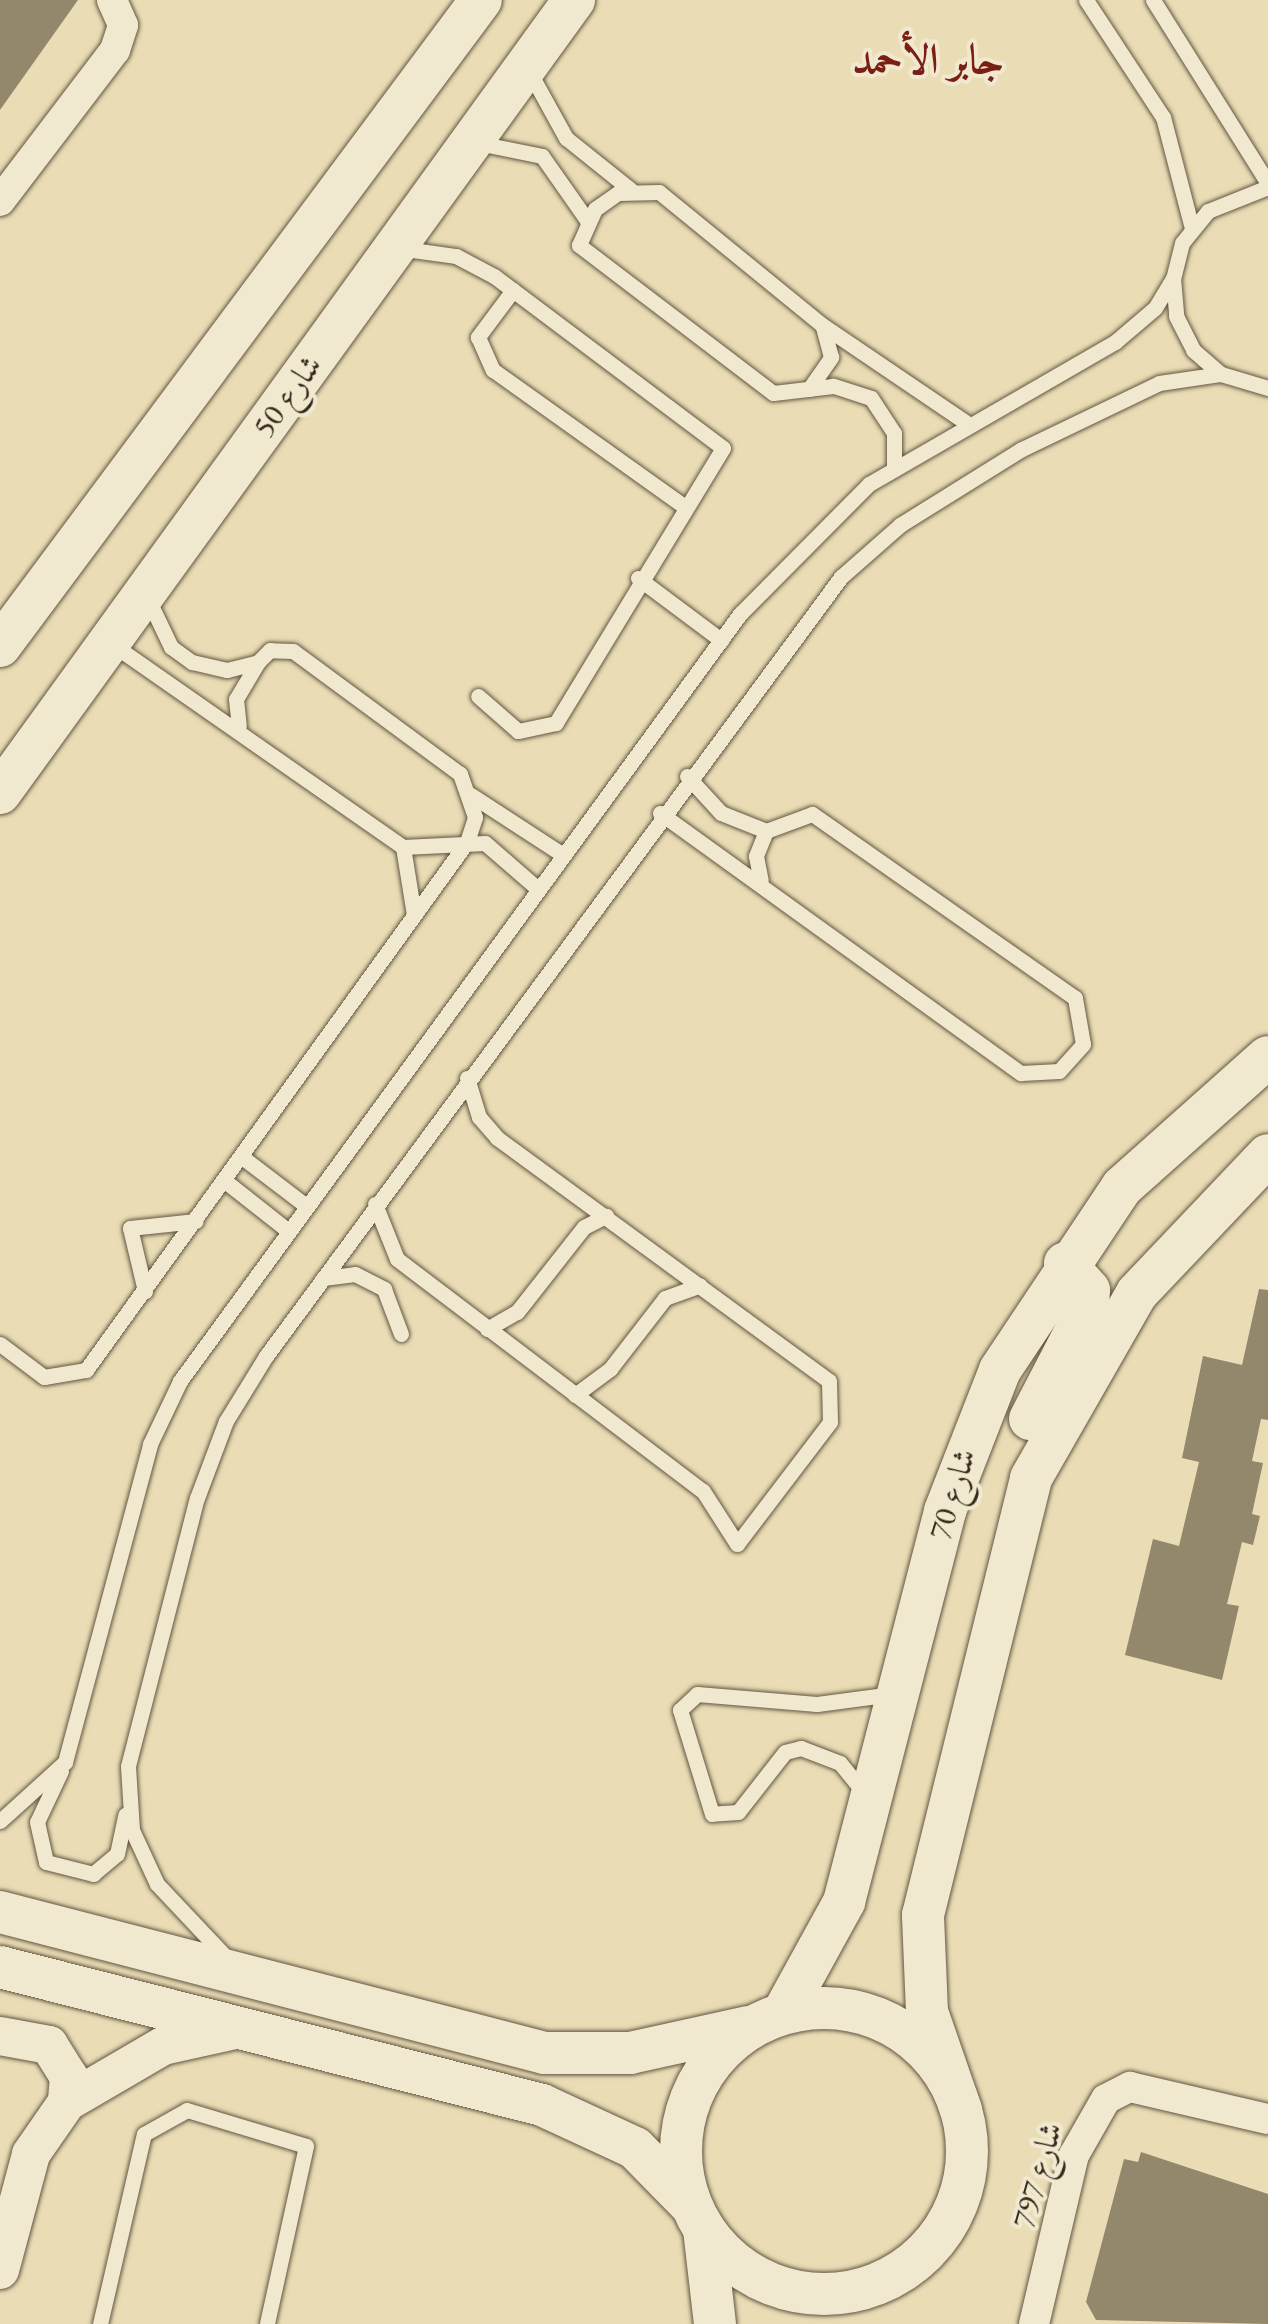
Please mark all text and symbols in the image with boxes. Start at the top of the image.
district label: جابر الأحمد [852,34,1004,84]
street label: شارع 50 [244,347,330,445]
street label: شارع 70 [920,1444,984,1544]
street label: شارع 797 [1004,2118,1070,2232]

